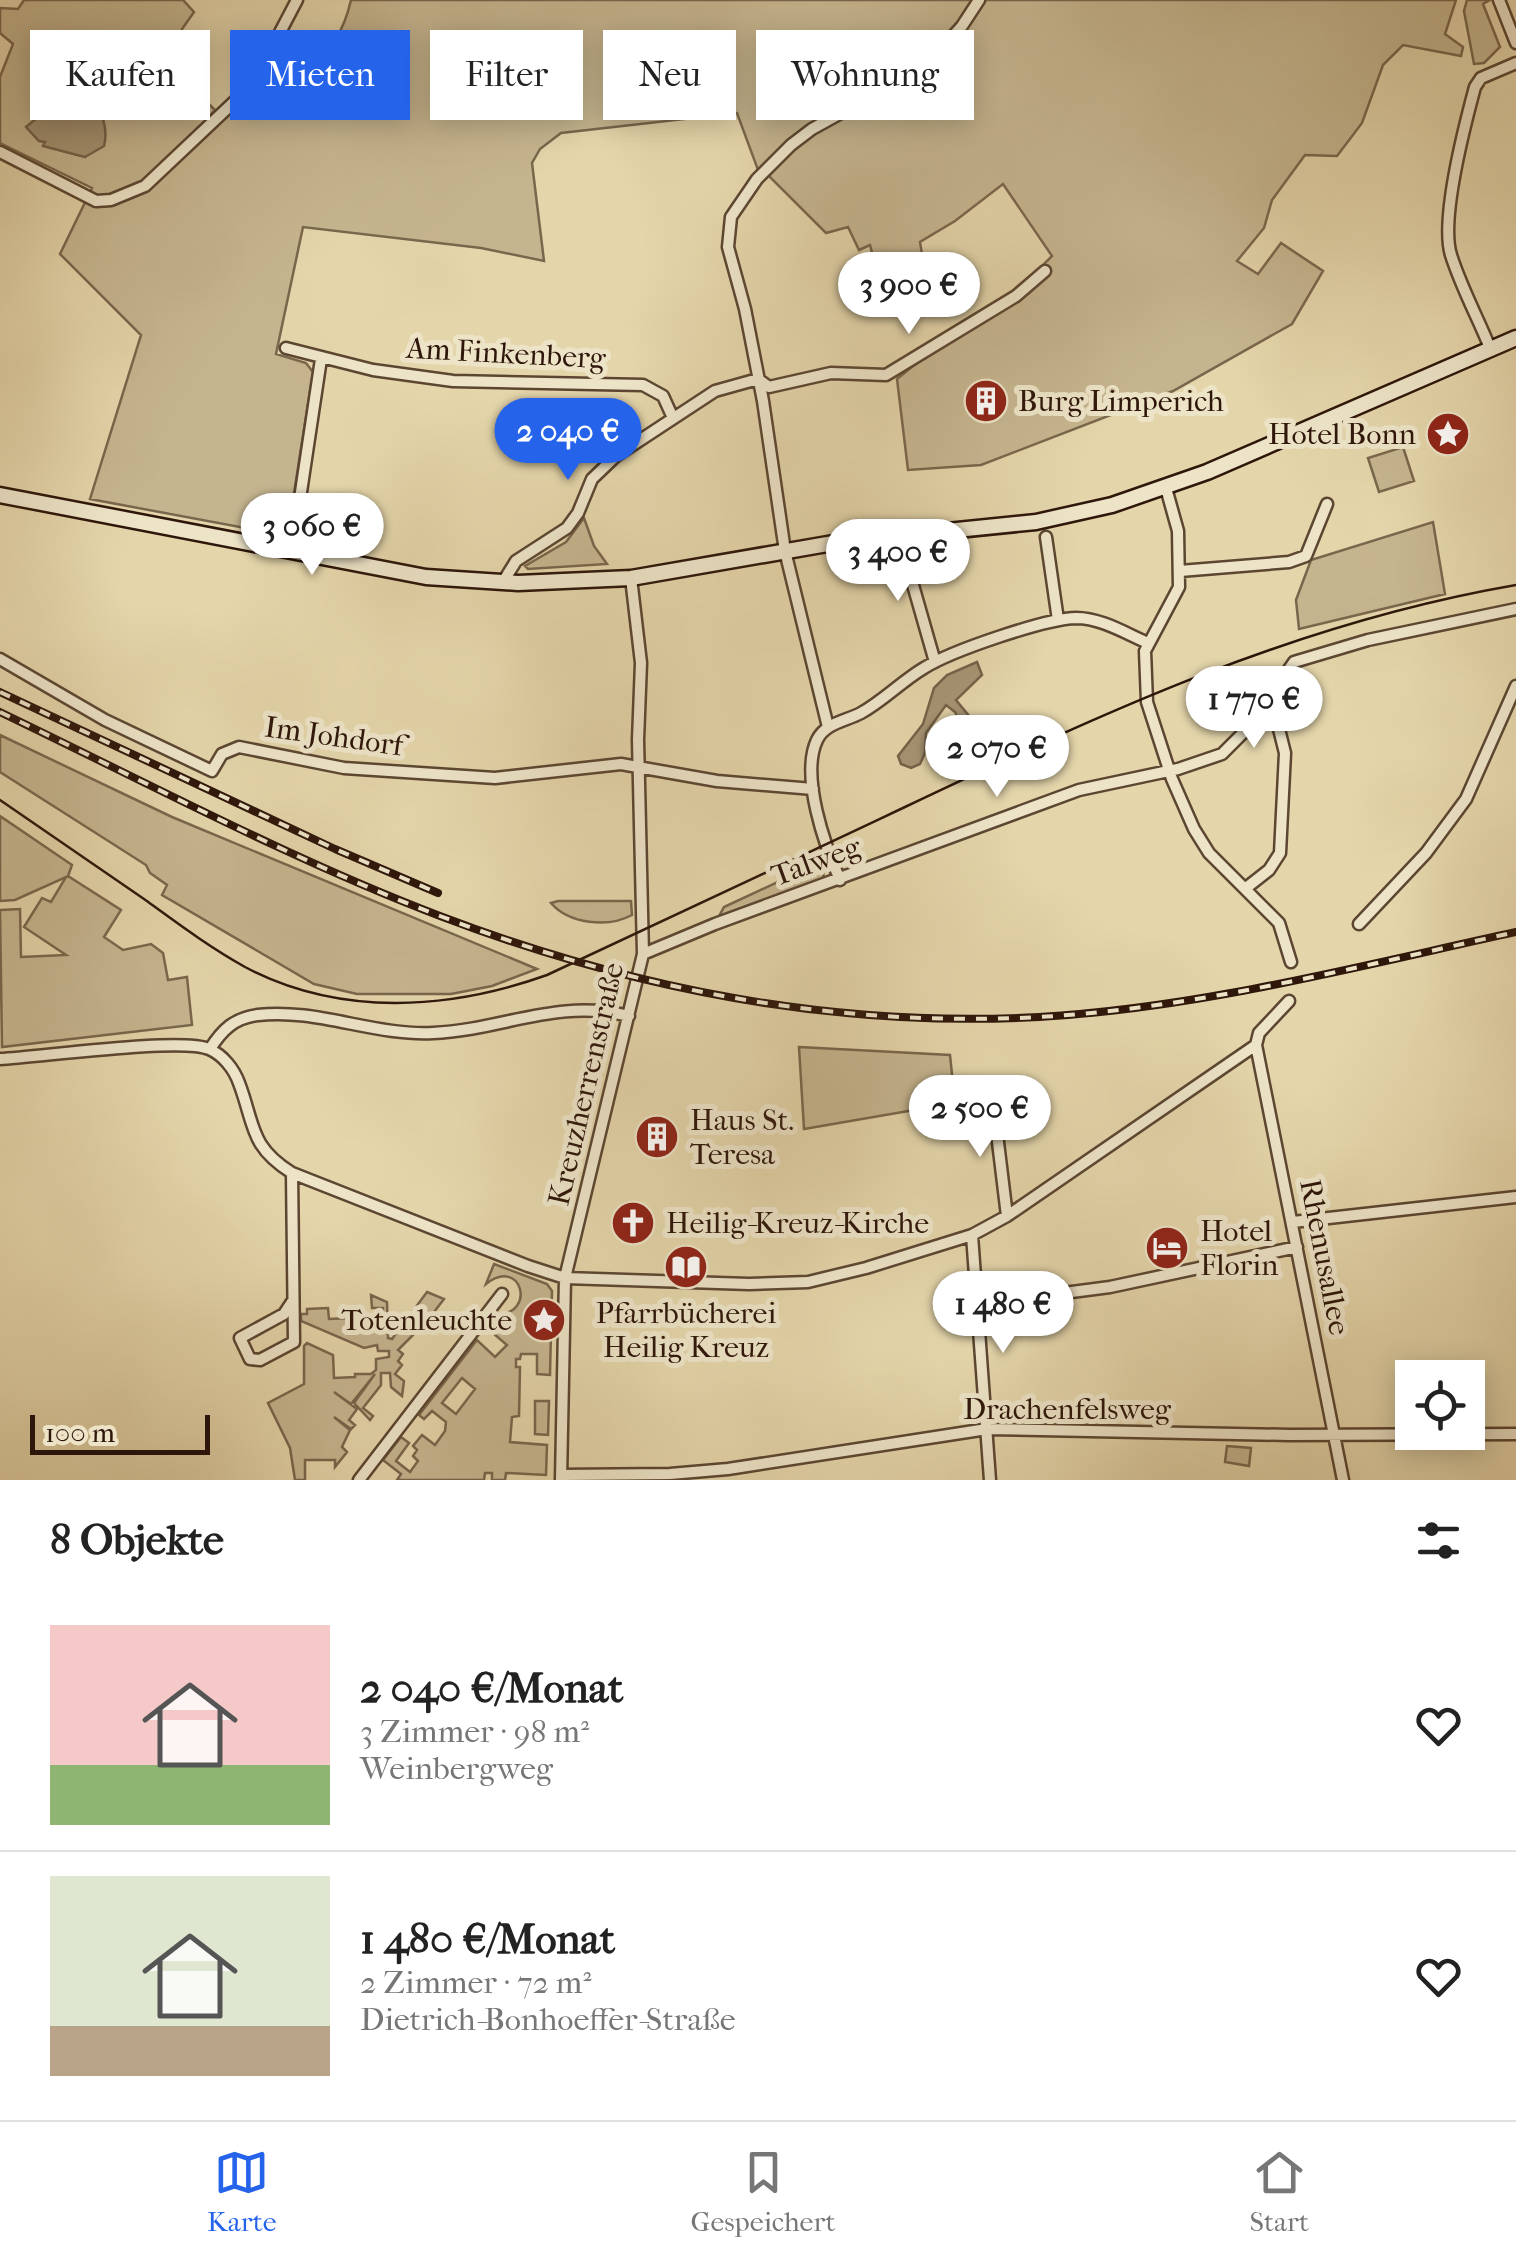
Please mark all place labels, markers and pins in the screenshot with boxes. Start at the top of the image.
pin: 3 900 € [817,252,1001,337]
building icon: Burg Limperich [963,378,1009,424]
place label: Burg Limperich [1018,384,1224,419]
pin: 2 040 € [476,398,660,483]
place icon: Hotel Bonn [1425,411,1471,457]
place label: Hotel Bonn [1268,417,1417,452]
pin: 3 060 € [220,493,404,578]
pin: 3 400 € [806,519,990,604]
pin: 1 770 € [1162,666,1346,751]
pin: 2 070 € [905,715,1089,800]
pin: 2 500 € [888,1075,1072,1160]
place label: Haus St. Teresa [690,1103,794,1172]
building icon: Haus St. Teresa [634,1114,680,1160]
church icon: Heilig-Kreuz-Kirche [610,1200,656,1246]
place label: Heilig-Kreuz-Kirche [666,1206,929,1241]
place label: Hotel Florin [1200,1214,1279,1283]
hotel icon: Hotel Florin [1144,1225,1190,1271]
library icon: Pfarrbücherei Heilig Kreuz [663,1244,709,1290]
pin: 1 480 € [911,1271,1095,1356]
place label: Pfarrbücherei Heilig Kreuz [596,1296,776,1365]
place icon: Totenleuchte [521,1297,567,1343]
place label: Totenleuchte [342,1303,512,1338]

